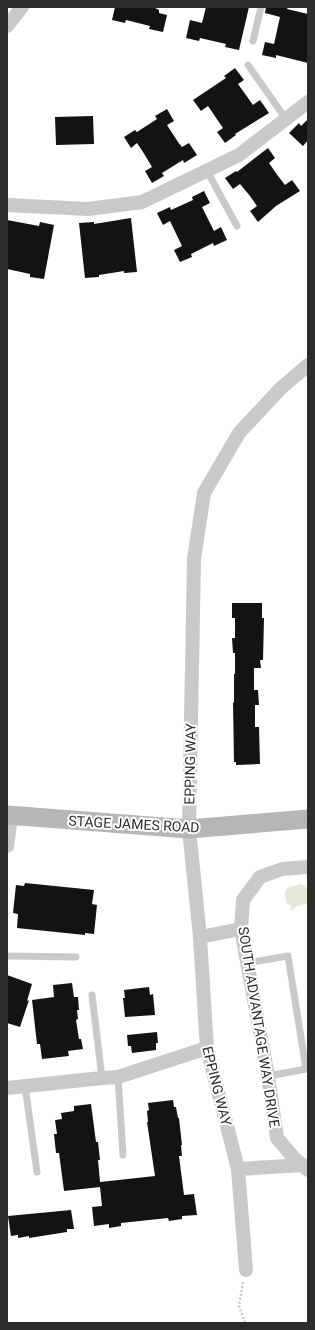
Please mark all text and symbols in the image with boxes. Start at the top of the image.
street label: EPPING WAY [181,723,199,805]
street label: STAGE JAMES ROAD [68,813,200,835]
street label: SOUTH ADVANTAGE WAY DRIVE [235,925,283,1129]
street label: EPPING WAY [199,1045,235,1128]

